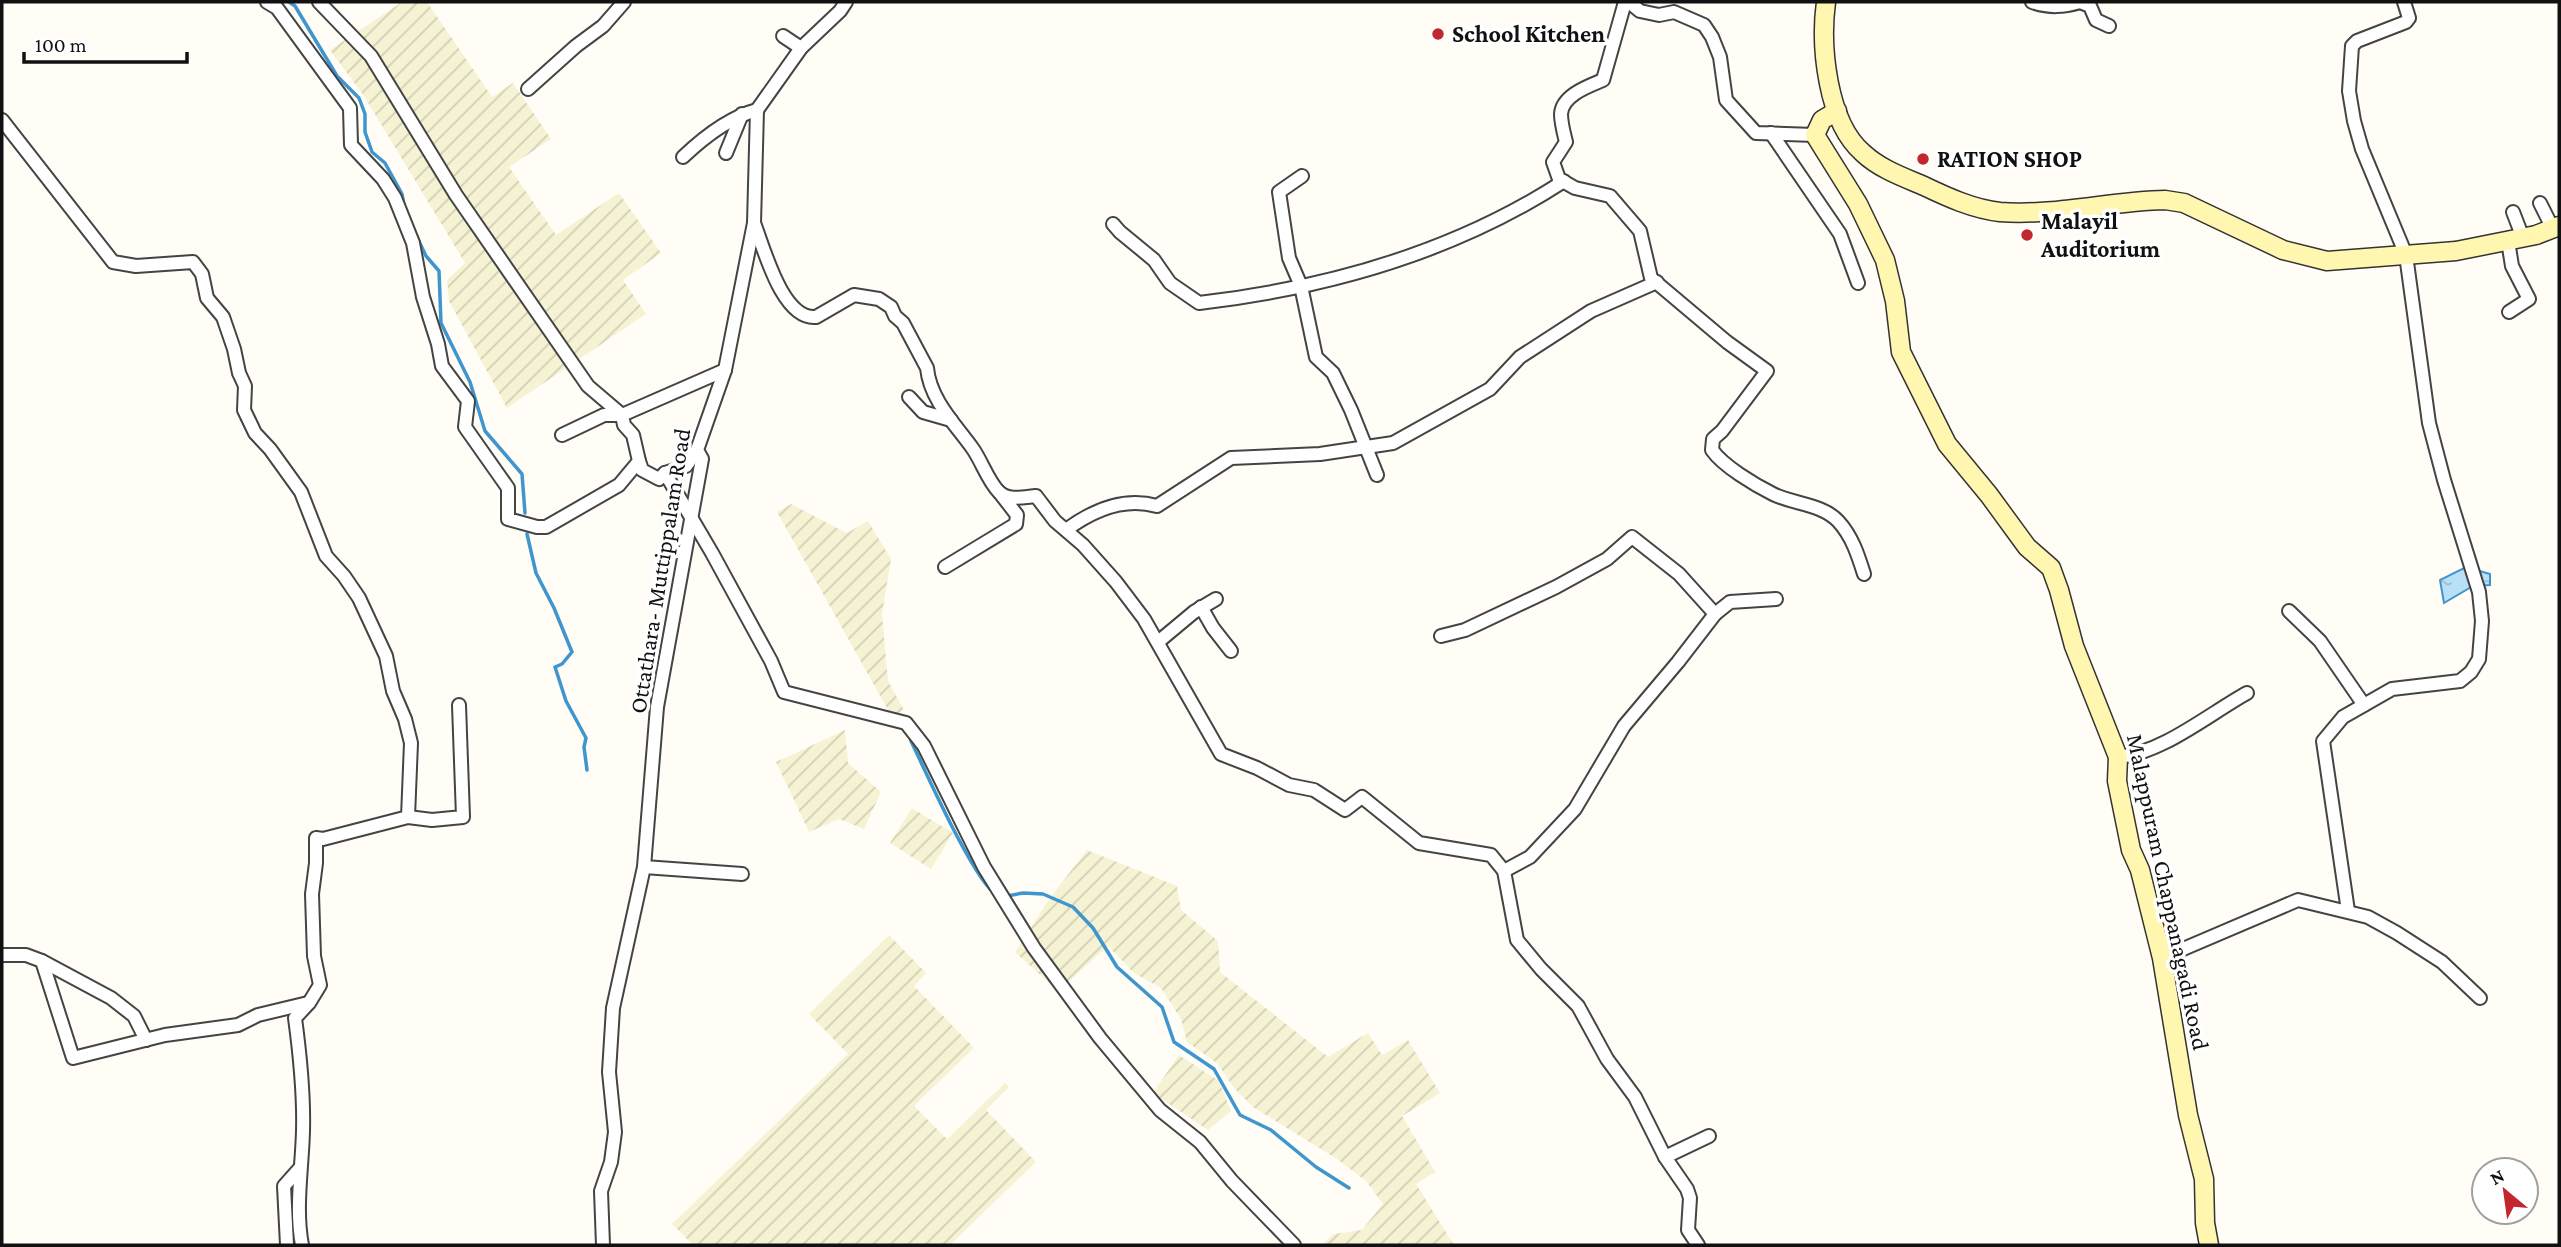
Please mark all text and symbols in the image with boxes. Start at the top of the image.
place label: School Kitchen [1452,20,1605,47]
scale bar [24,21,187,65]
marker: School Kitchen [1430,26,1446,42]
text: 100 m [35,33,87,57]
place label: RATION SHOP [1937,145,2082,172]
marker: RATION SHOP [1915,151,1931,167]
place label: Malayil Auditorium [2040,207,2161,262]
marker: Malayil Auditorium [2019,227,2035,243]
street label: Ottathara- Muttippalam Road [624,426,695,715]
street label: Malappuram Chappanagadi Road [2122,731,2215,1053]
north arrow [2470,1156,2540,1226]
text: N [2486,1164,2508,1189]

